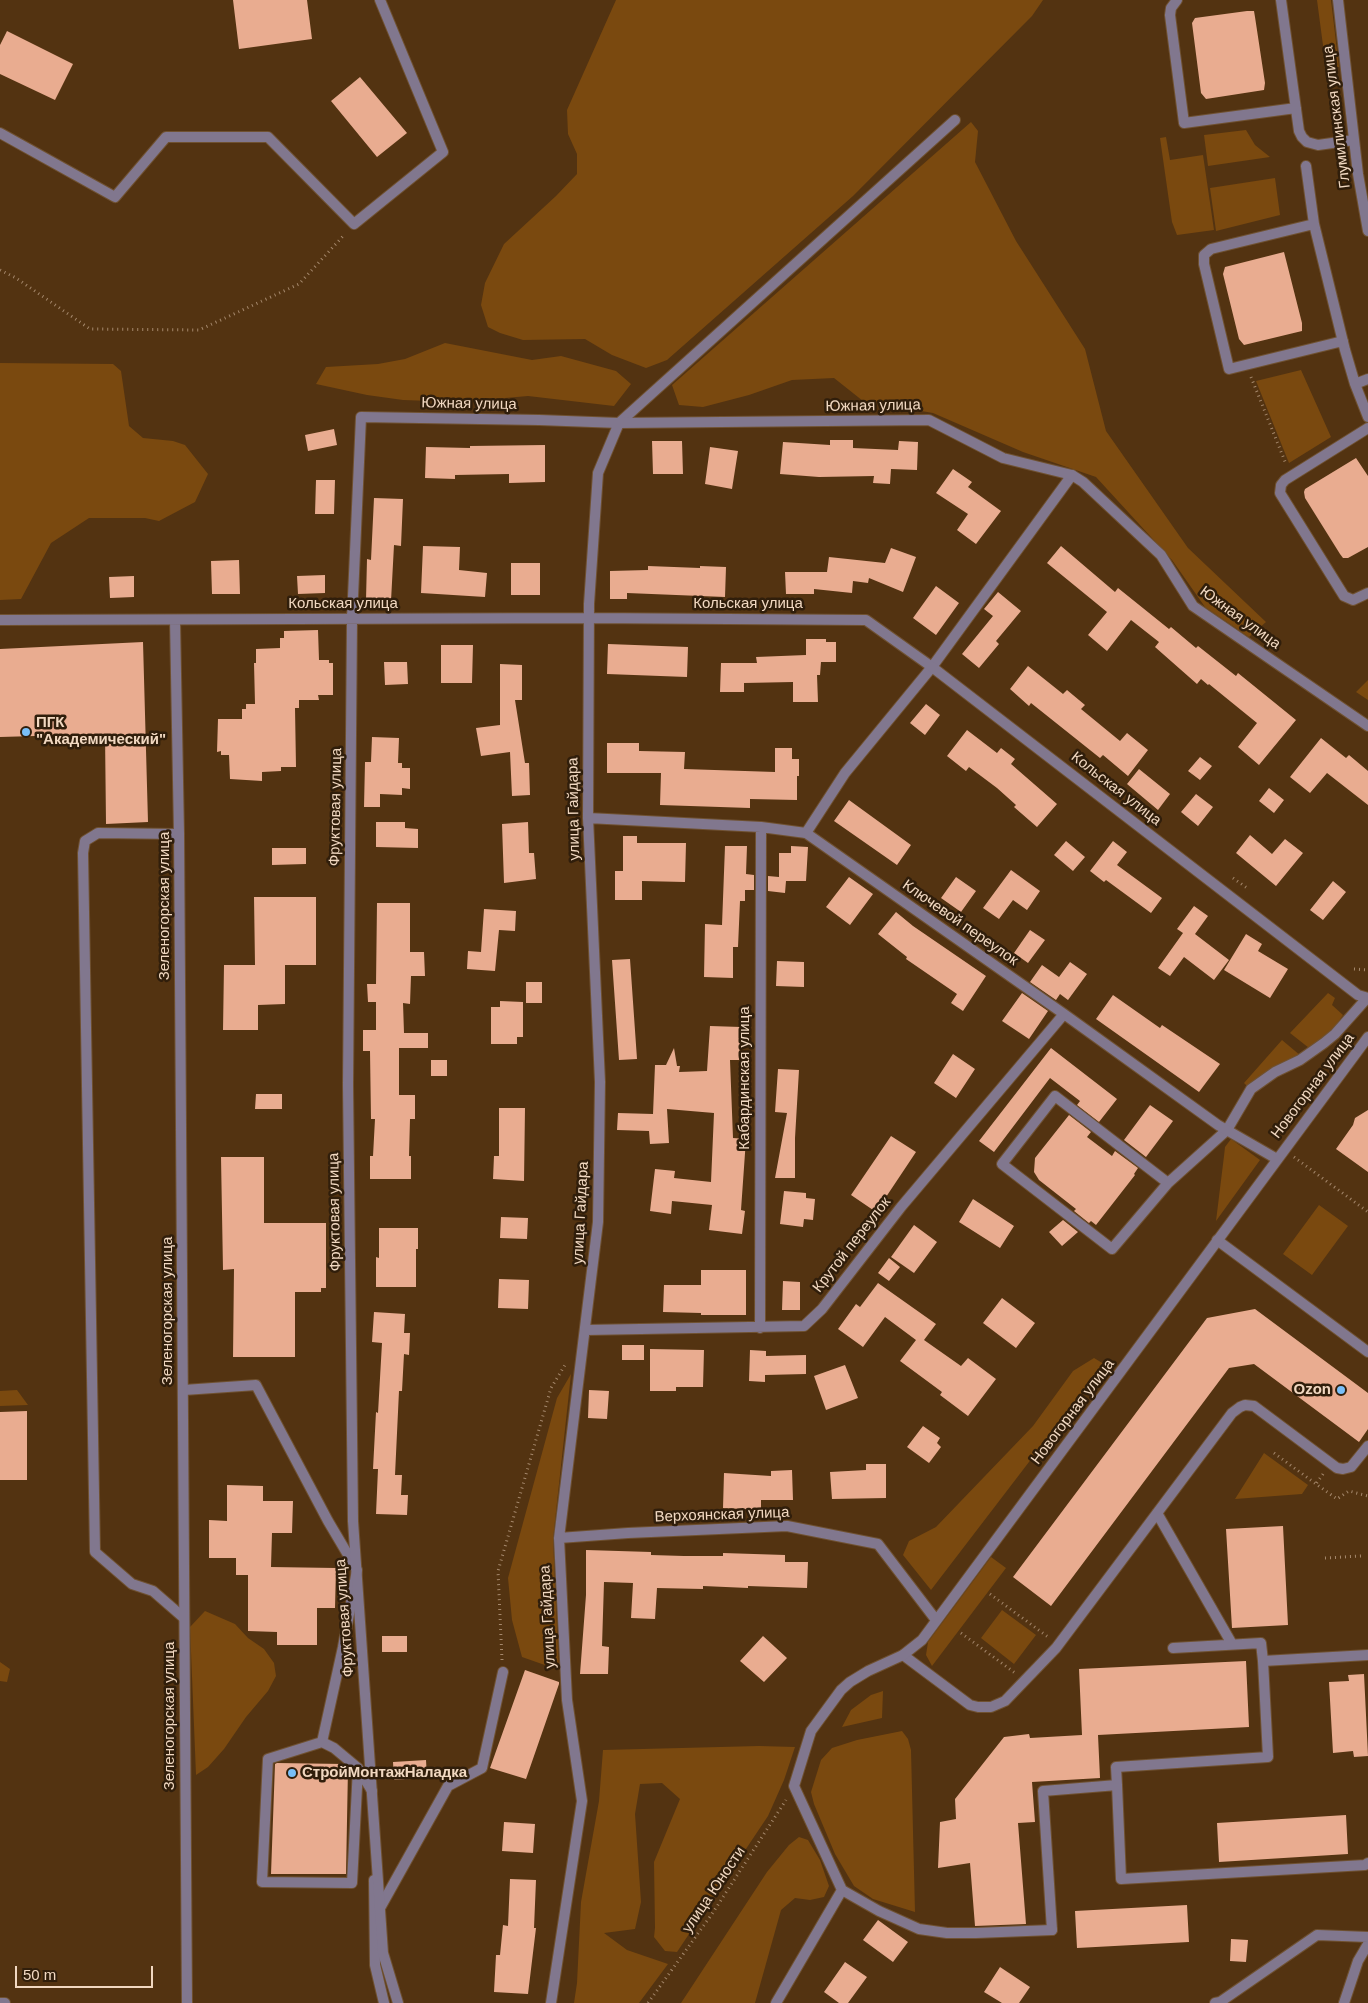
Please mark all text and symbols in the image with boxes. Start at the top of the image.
street label: Глумилинская улица [1319,45,1355,189]
street label: Южная улица [421,394,517,414]
street label: Южная улица [825,396,921,416]
street label: Южная улица [1196,583,1284,653]
street label: Кольская улица [288,595,398,613]
street label: Кольская улица [693,595,803,613]
place label: ПГК "Академический" [36,714,166,749]
marker: ПГК "Академический" [20,726,32,738]
street label: Фруктовая улица [326,748,346,866]
street label: Кольская улица [1067,748,1165,830]
street label: улица Гайдара [564,757,584,861]
street label: Зеленогорская улица [156,832,174,980]
street label: Ключевой переулок [899,876,1021,970]
street label: Кабардинская улица [736,1006,754,1150]
street label: Новогорная улица [1268,1030,1358,1142]
street label: Фруктовая улица [325,1153,345,1271]
street label: улица Гайдара [569,1161,593,1265]
street label: Крутой переулок [809,1194,895,1296]
street label: Зеленогорская улица [159,1237,177,1385]
street label: Новогорная улица [1028,1356,1118,1468]
place label: Ozon [1294,1381,1331,1399]
marker: Ozon [1335,1384,1347,1396]
street label: Верхоянская улица [654,1504,790,1526]
street label: Фруктовая улица [332,1558,358,1678]
street label: улица Гайдара [536,1565,560,1669]
street label: Зеленогорская улица [161,1642,179,1790]
place label: СтройМонтажНаладка [302,1764,467,1782]
marker: СтройМонтажНаладка [286,1767,298,1779]
street label: улица Юности [679,1844,749,1936]
scale bar [18,1956,155,1988]
text: 50 m [23,1966,56,1983]

